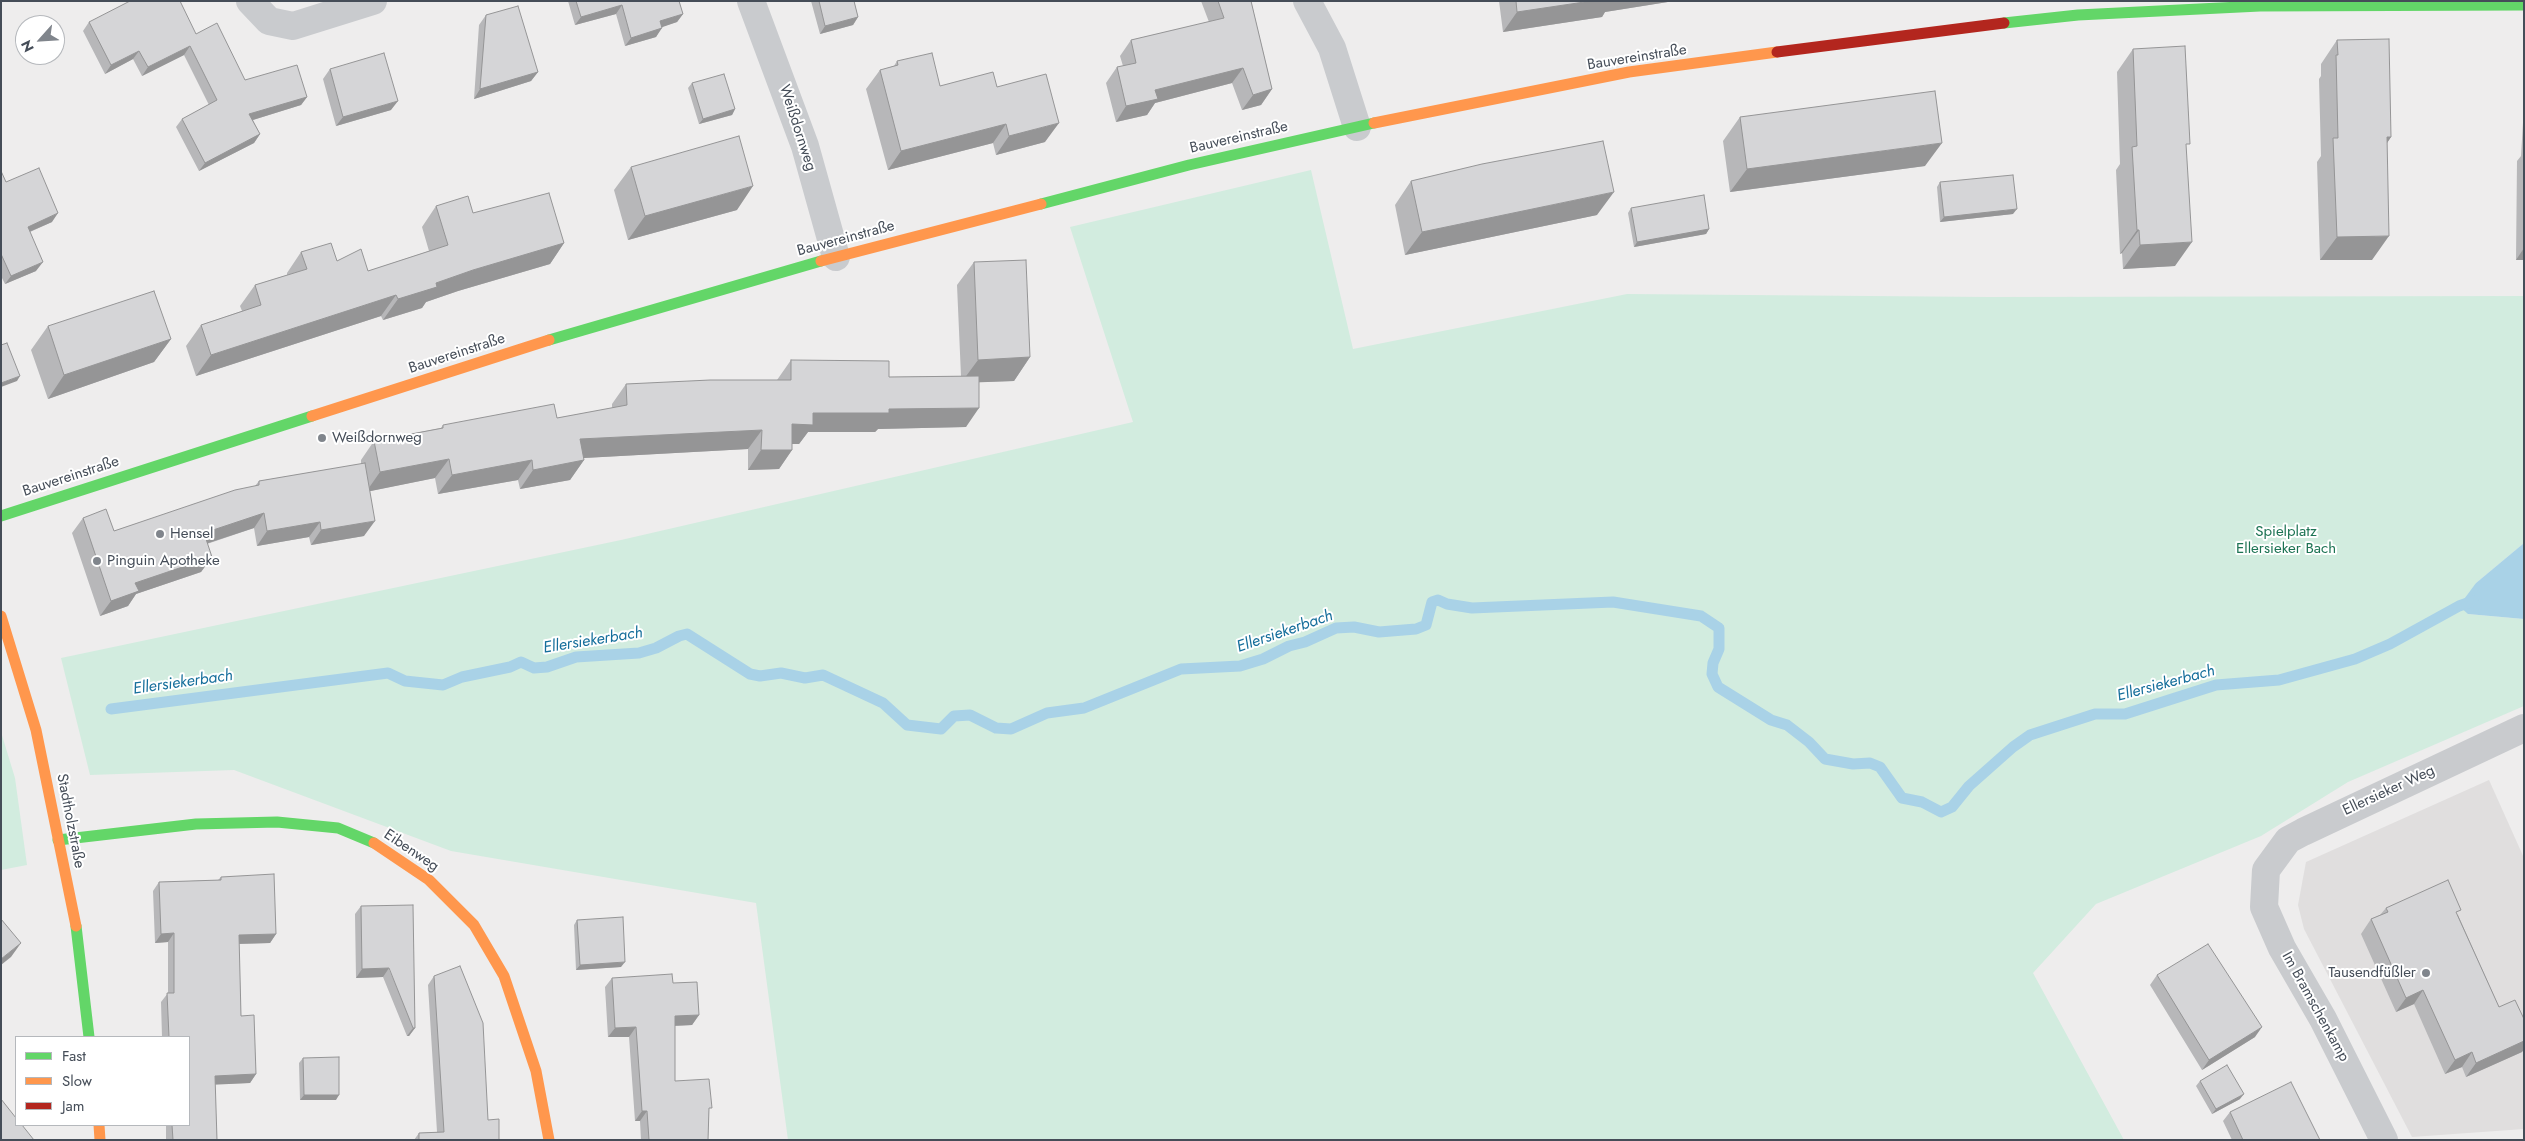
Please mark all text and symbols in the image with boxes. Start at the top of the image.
north arrow [15,15,65,65]
text: N [16,37,39,56]
street label: Bauvereinstraße [1586,41,1688,75]
street label: Weißdornweg [775,83,819,173]
street label: Bauvereinstraße [1188,118,1290,158]
street label: Bauvereinstraße [795,217,897,261]
street label: Bauvereinstraße [407,330,507,378]
place label: Weißdornweg [332,429,422,447]
marker: Weißdornweg [316,432,328,444]
street label: Bauvereinstraße [21,453,121,501]
park label: Spielplatz Ellersieker Bach [2236,523,2336,558]
place label: Hensel [170,525,214,543]
marker: Hensel [154,528,166,540]
place label: Pinguin Apotheke [107,552,220,570]
marker: Pinguin Apotheke [91,555,103,567]
water label: Ellersiekerbach [1234,607,1336,657]
water label: Ellersiekerbach [542,624,644,658]
water label: Ellersiekerbach [2115,662,2217,706]
water label: Ellersiekerbach [132,667,234,699]
street label: Ellersieker Weg [2340,762,2438,820]
street label: Stadtholzstraße [52,772,88,870]
street label: Eibenweg [380,826,442,876]
street label: Im Bramschenkamp [2277,949,2353,1065]
place label: Tausendfüßler [2328,964,2416,982]
marker: Tausendfüßler [2420,967,2432,979]
legend [15,1036,190,1126]
text: Fast [62,1045,86,1067]
text: Slow [62,1070,92,1092]
text: Jam [62,1095,85,1117]

